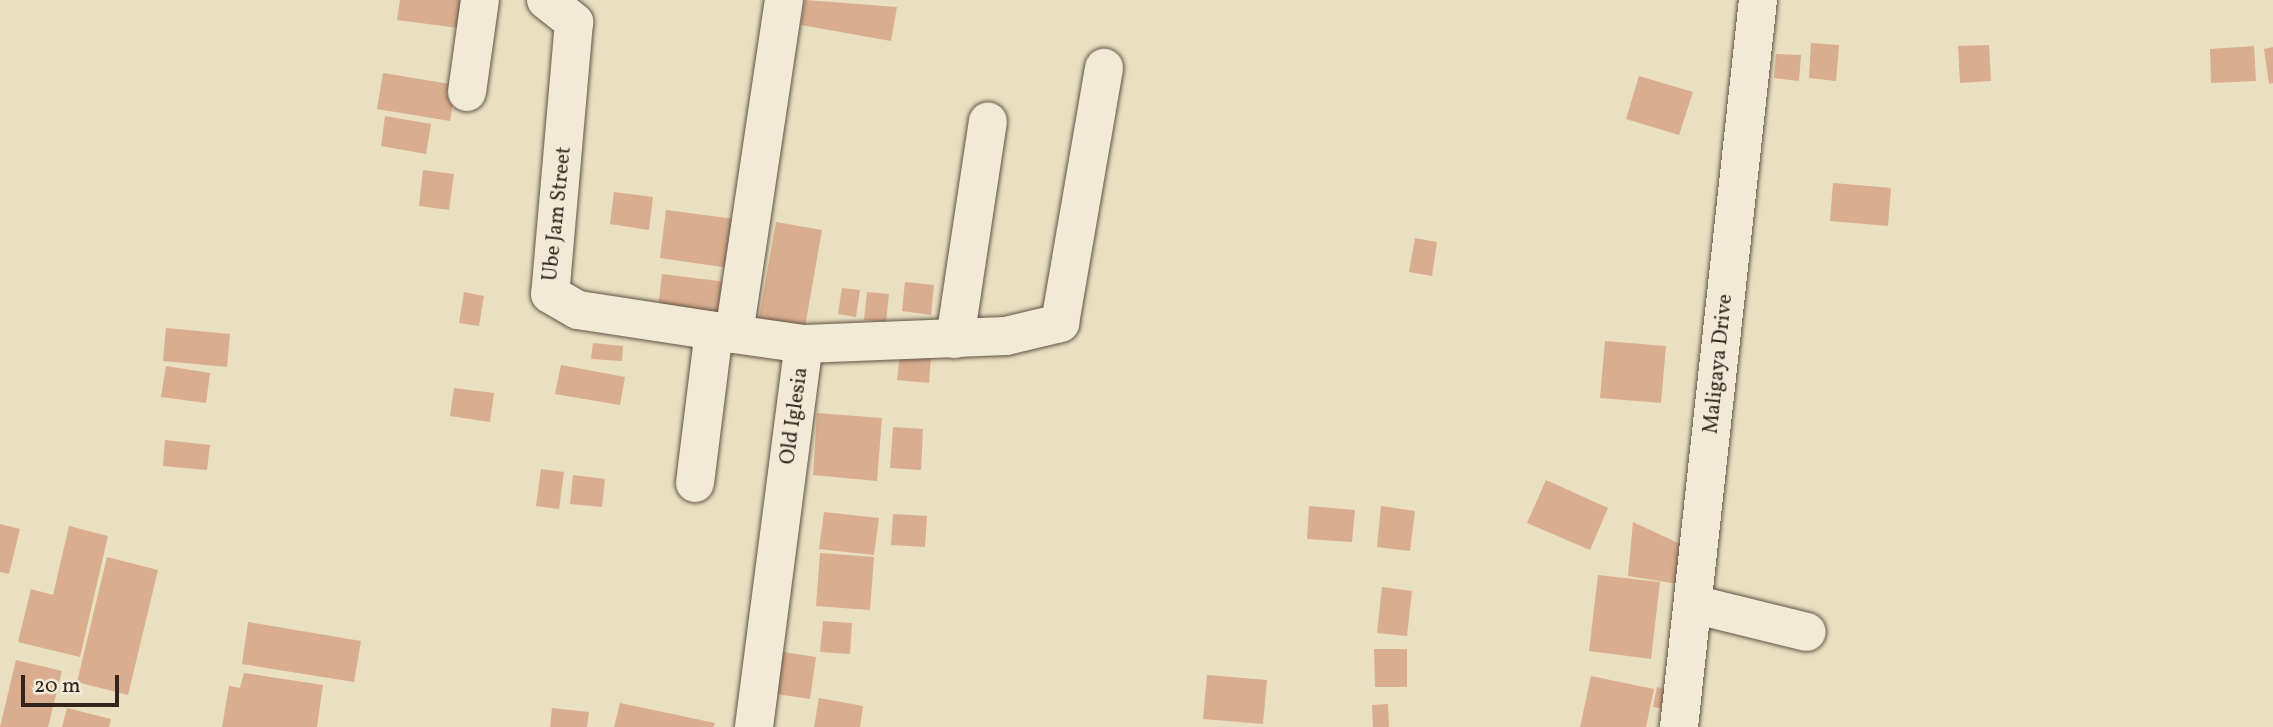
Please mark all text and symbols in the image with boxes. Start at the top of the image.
street label: Ube Jam Street [538,146,578,282]
street label: Maligaya Drive [1699,293,1739,435]
street label: Old Iglesia [776,366,814,466]
scale bar [24,660,122,704]
text: 20 m [34,672,80,701]

